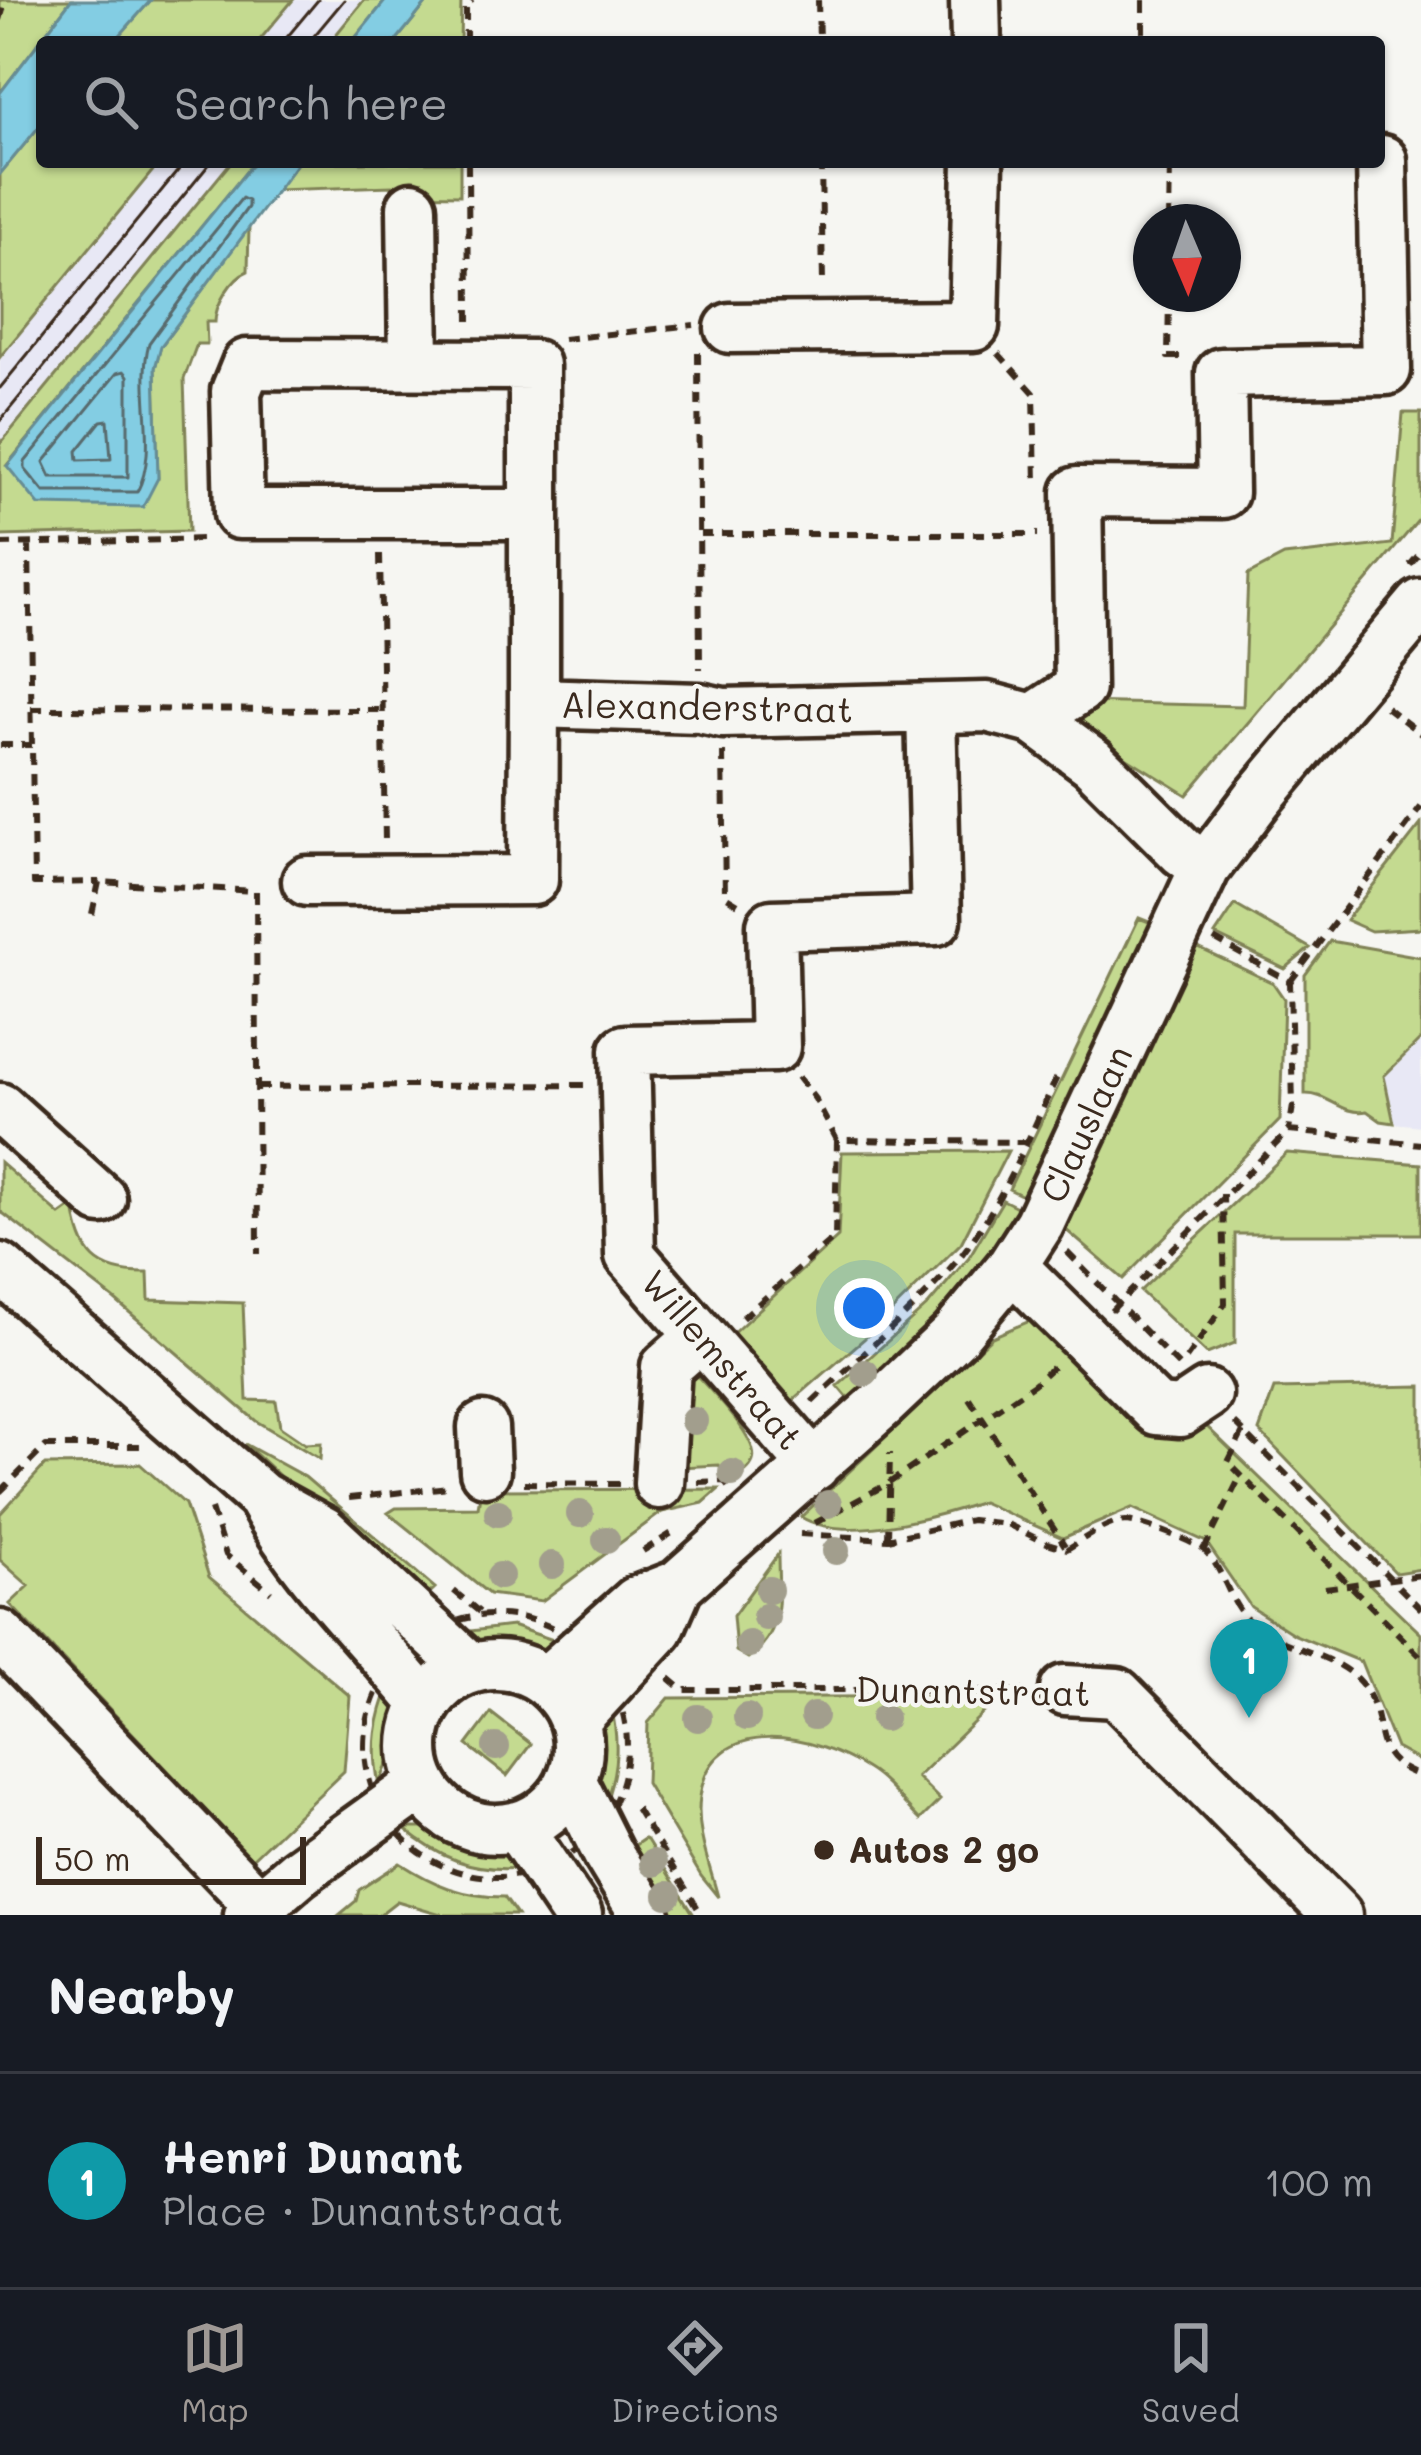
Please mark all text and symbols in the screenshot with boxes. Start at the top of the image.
search box [36,36,1385,168]
icon: search [78,69,144,135]
text: Search here [174,73,448,131]
north arrow [1133,204,1241,312]
street label: Alexanderstraat [561,679,854,732]
street label: Clauslaan [1028,1037,1141,1210]
street label: Willemstraat [632,1259,814,1459]
your location [834,1278,894,1338]
pin: 1 [1210,1619,1288,1718]
street label: Dunantstraat [855,1664,1091,1715]
place label: Autos 2 go [848,1825,1039,1872]
scale bar [36,1831,306,1884]
text: 50 m [54,1836,130,1879]
marker: Autos 2 go [811,1837,837,1863]
text: Nearby [48,1960,235,2027]
text: Henri Dunant [162,2126,463,2184]
text: 1 [78,2155,96,2206]
text: 100 m [1264,2155,1373,2206]
text: Place · Dunantstraat [162,2184,563,2235]
tab: Map [181,2315,249,2430]
tab: Directions [611,2315,779,2430]
tab: Saved [1142,2315,1240,2430]

